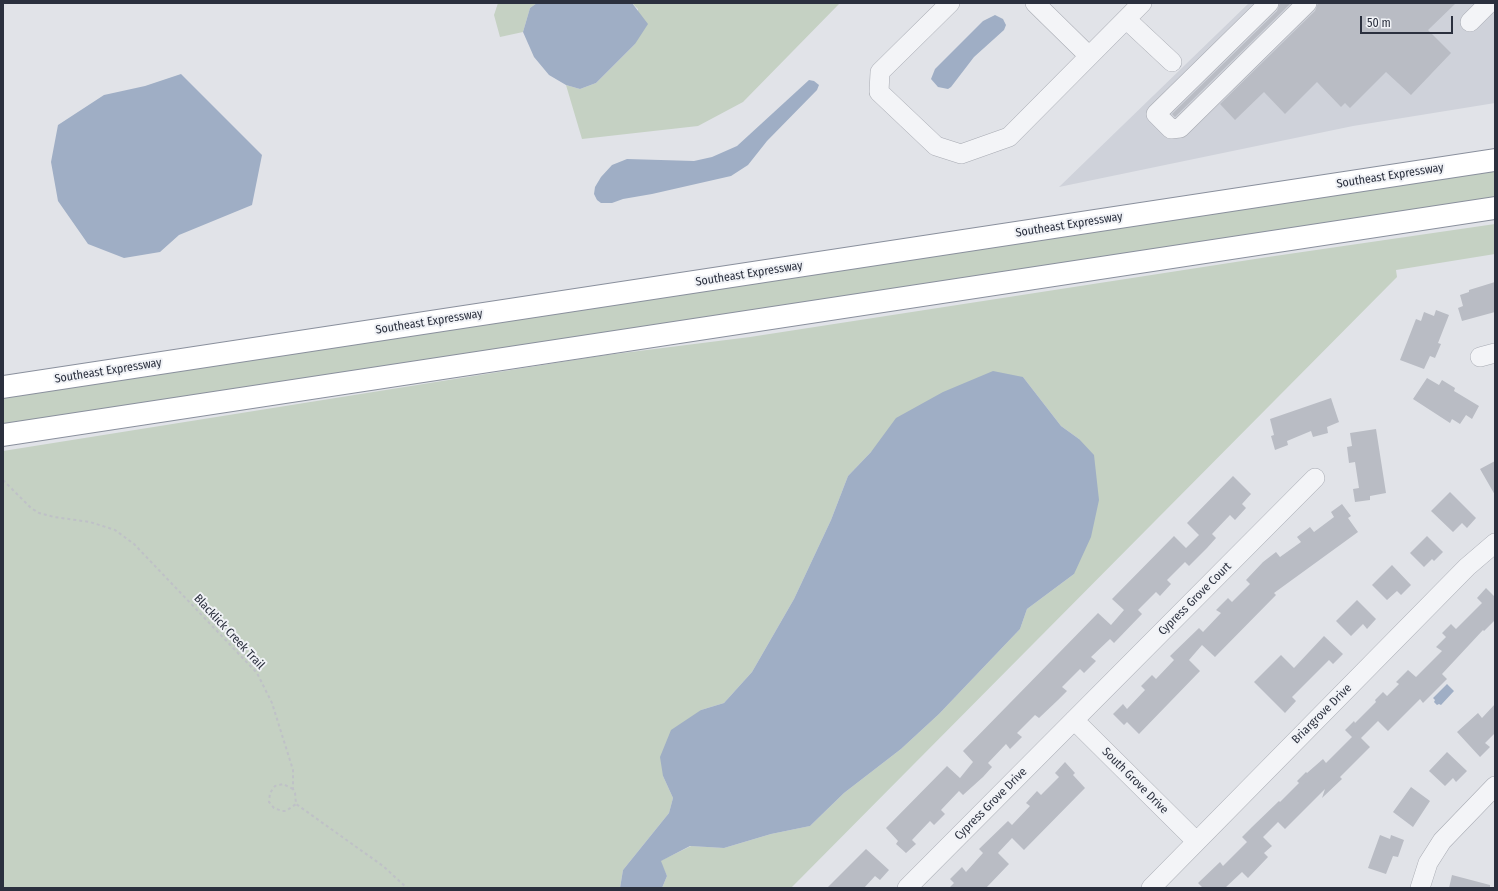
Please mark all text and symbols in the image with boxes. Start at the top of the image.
scale bar [1362,8,1455,34]
text: 50 m [1367,16,1391,30]
street label: Southeast Expressway [1335,160,1445,192]
street label: Southeast Expressway [1014,209,1124,241]
street label: Southeast Expressway [694,258,804,290]
street label: Southeast Expressway [374,306,484,338]
street label: Southeast Expressway [53,355,163,387]
street label: Cypress Grove Court [1155,559,1235,639]
street label: Blacklick Creek Trail [191,592,267,672]
street label: Briargrove Drive [1289,681,1355,747]
street label: South Grove Drive [1099,745,1171,817]
street label: Cypress Grove Drive [952,765,1030,843]

